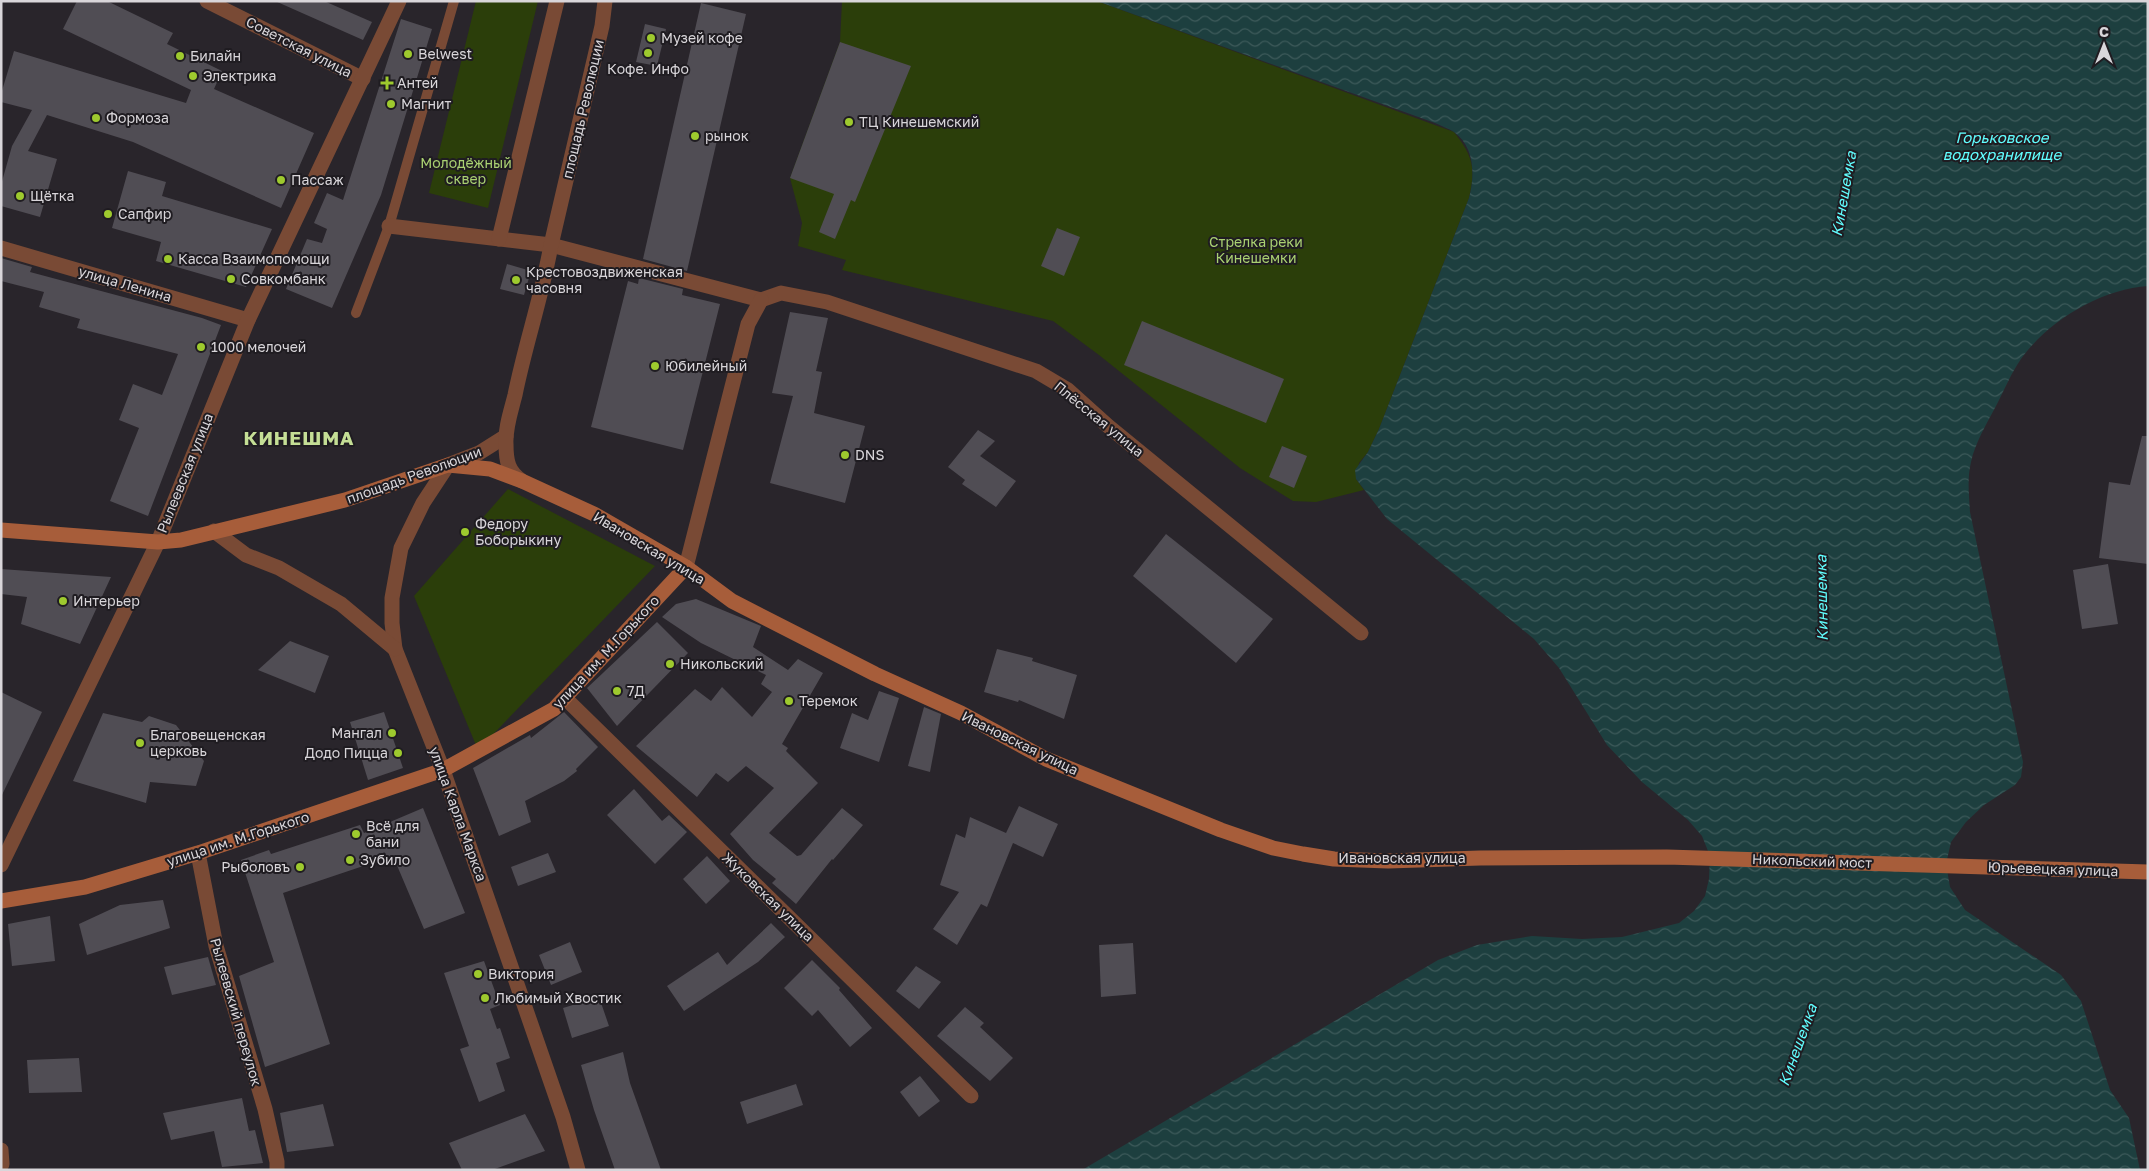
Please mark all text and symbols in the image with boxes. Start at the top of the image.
street label: Советская улица [243,13,355,81]
north arrow [2079,20,2129,70]
text: С [2099,23,2109,40]
place label: Музей кофе [661,29,743,46]
marker: Музей кофе [645,32,657,44]
street label: площадь Революции [558,38,607,180]
place label: Belwest [418,45,472,62]
place label: Билайн [190,47,241,64]
marker: Кофе. Инфо [642,47,654,59]
marker: Belwest [402,48,414,60]
marker: Билайн [174,50,186,62]
place label: Кофе. Инфо [607,60,689,77]
place label: Электрика [203,67,276,84]
marker: Электрика [187,70,199,82]
place label: Антей [397,74,438,91]
marker: Антей [381,77,393,89]
place label: Магнит [401,95,451,112]
marker: Магнит [385,98,397,110]
place label: Формоза [106,109,169,126]
marker: Формоза [90,112,102,124]
place label: ТЦ Кинешемский [859,113,979,130]
marker: ТЦ Кинешемский [843,116,855,128]
place label: рынок [705,127,749,144]
water label: Горьковское водохранилище [1943,128,2063,163]
marker: рынок [689,130,701,142]
water label: Кинешемка [1827,149,1859,238]
park label: Молодёжный сквер [420,154,512,187]
place label: Пассаж [291,171,344,188]
marker: Пассаж [275,174,287,186]
place label: Щётка [30,187,74,204]
marker: Щётка [14,190,26,202]
place label: Сапфир [118,205,171,222]
marker: Сапфир [102,208,114,220]
park label: Стрелка реки Кинешемки [1209,233,1303,266]
place label: Касса Взаимопомощи [178,250,329,267]
marker: Касса Взаимопомощи [162,253,174,265]
street label: улица Ленина [77,262,174,305]
place label: Крестовоздвиженская часовня [526,263,683,296]
place label: Совкомбанк [241,270,326,287]
marker: Совкомбанк [225,273,237,285]
marker: Крестовоздвиженская часовня [510,274,522,286]
place label: 1000 мелочей [211,338,306,355]
marker: 1000 мелочей [195,341,207,353]
place label: Юбилейный [665,357,747,374]
marker: Юбилейный [649,360,661,372]
street label: Плёсская улица [1051,377,1148,460]
street label: Рылеевская улица [153,410,216,535]
district label: КИНЕШМА [243,426,355,449]
street label: площадь Революции [344,442,484,507]
place label: DNS [855,446,884,463]
marker: DNS [839,449,851,461]
street label: Ивановская улица [590,508,708,588]
place label: Федору Боборыкину [475,515,561,548]
marker: Федору Боборыкину [459,526,471,538]
water label: Кинешемка [1811,554,1831,641]
place label: Интерьер [73,592,140,609]
street label: улица им. М.Горького [549,592,663,712]
marker: Интерьер [57,595,69,607]
place label: Никольский [680,655,764,672]
marker: Никольский [664,658,676,670]
place label: 7Д [627,682,645,699]
marker: 7Д [611,685,623,697]
place label: Теремок [799,692,858,709]
marker: Теремок [783,695,795,707]
street label: Ивановская улица [959,707,1081,778]
place label: Мангал [331,724,382,741]
place label: Благовещенская церковь [150,726,266,759]
marker: Мангал [386,727,398,739]
marker: Благовещенская церковь [134,737,146,749]
place label: Додо Пицца [305,744,388,761]
street label: улица Карла Маркса [426,744,491,883]
marker: Додо Пицца [392,747,404,759]
street label: улица им. М.Горького [165,807,311,870]
place label: Всё для бани [366,817,420,850]
marker: Всё для бани [350,828,362,840]
street label: Жуковская улица [719,849,818,945]
street label: Ивановская улица [1338,849,1466,866]
street label: Никольский мост [1752,850,1872,871]
place label: Зубило [360,851,410,868]
marker: Зубило [344,854,356,866]
place label: Рыболовъ [221,858,290,875]
street label: Юрьевецкая улица [1987,858,2119,879]
marker: Рыболовъ [294,861,306,873]
street label: Рылеевский переулок [207,936,266,1088]
place label: Виктория [488,965,554,982]
marker: Виктория [472,968,484,980]
place label: Любимый Хвостик [495,989,622,1006]
marker: Любимый Хвостик [479,992,491,1004]
water label: Кинешемка [1774,1001,1820,1088]

